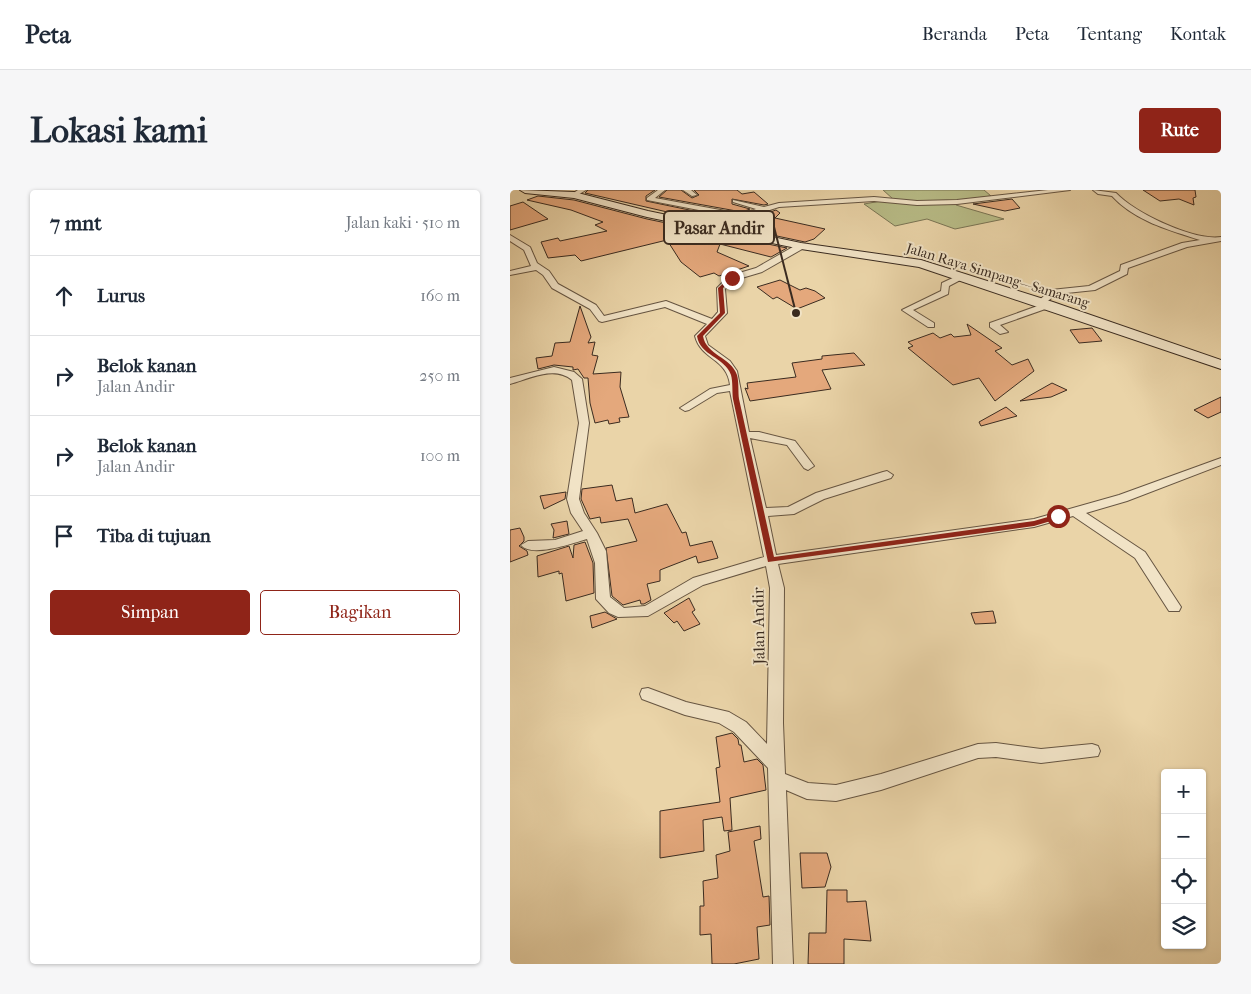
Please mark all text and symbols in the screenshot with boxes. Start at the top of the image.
text: Peta [25,21,70,49]
text: Beranda [922,24,987,45]
text: Peta [1015,24,1049,45]
text: Tentang [1077,24,1142,45]
text: Kontak [1170,24,1226,45]
button: Rute [1139,108,1221,153]
text: Lokasi kami [30,110,207,151]
text: 7 mnt [50,211,102,235]
callout: Pasar Andir [664,211,774,244]
text: Jalan kaki · 510 m [346,213,460,232]
text: Pasar Andir [674,218,764,239]
street label: Jalan Raya Simpang—Samarang [903,239,1092,312]
route end [721,267,744,290]
icon: ahead [50,282,78,310]
text: Lurus [97,285,145,307]
text: 160 m [420,286,460,305]
text: Belok kanan [97,355,197,377]
icon: right [50,362,78,390]
text: 250 m [419,366,460,385]
text: Jalan Andir [97,377,174,396]
text: Belok kanan [97,435,197,457]
icon: right [50,442,78,470]
text: 100 m [420,446,460,465]
text: Jalan Andir [97,457,174,476]
route start [1047,505,1070,528]
icon: arrive [50,522,78,550]
text: Tiba di tujuan [97,525,211,547]
street label: Jalan Andir [748,587,769,667]
button: Simpan [50,590,250,635]
button: Bagikan [260,590,460,635]
map controls [1161,769,1206,949]
button: + [1161,769,1206,814]
button: − [1161,814,1206,859]
button: locate [1161,859,1206,904]
button: layers [1161,904,1206,949]

